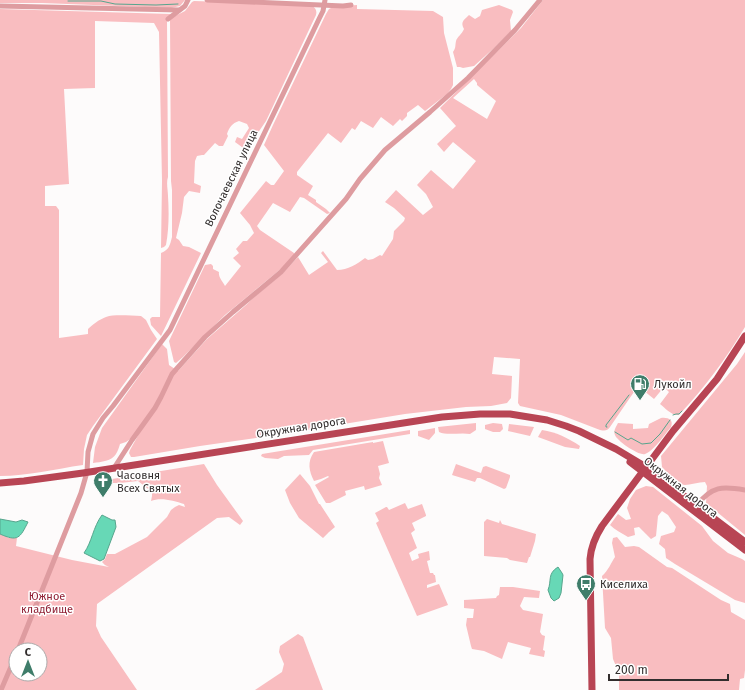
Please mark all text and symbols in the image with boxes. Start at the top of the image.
street label: Волочаевская улица [202,128,261,229]
fuel station icon: Лукойл [629,373,651,401]
place label: Лукойл [654,378,692,391]
street label: Окружная дорога [255,414,347,441]
street label: Окружная дорога [641,454,720,520]
place label: Часовня Всех Святых [117,469,180,495]
church icon: Часовня Всех Святых [92,470,114,498]
bus stop icon: Киселиха [575,573,597,601]
place label: Киселиха [600,578,648,591]
park label: Южное кладбище [21,590,73,616]
north arrow [8,642,48,682]
text: С [25,646,32,659]
scale bar [609,656,728,682]
text: 200 m [615,663,648,677]

